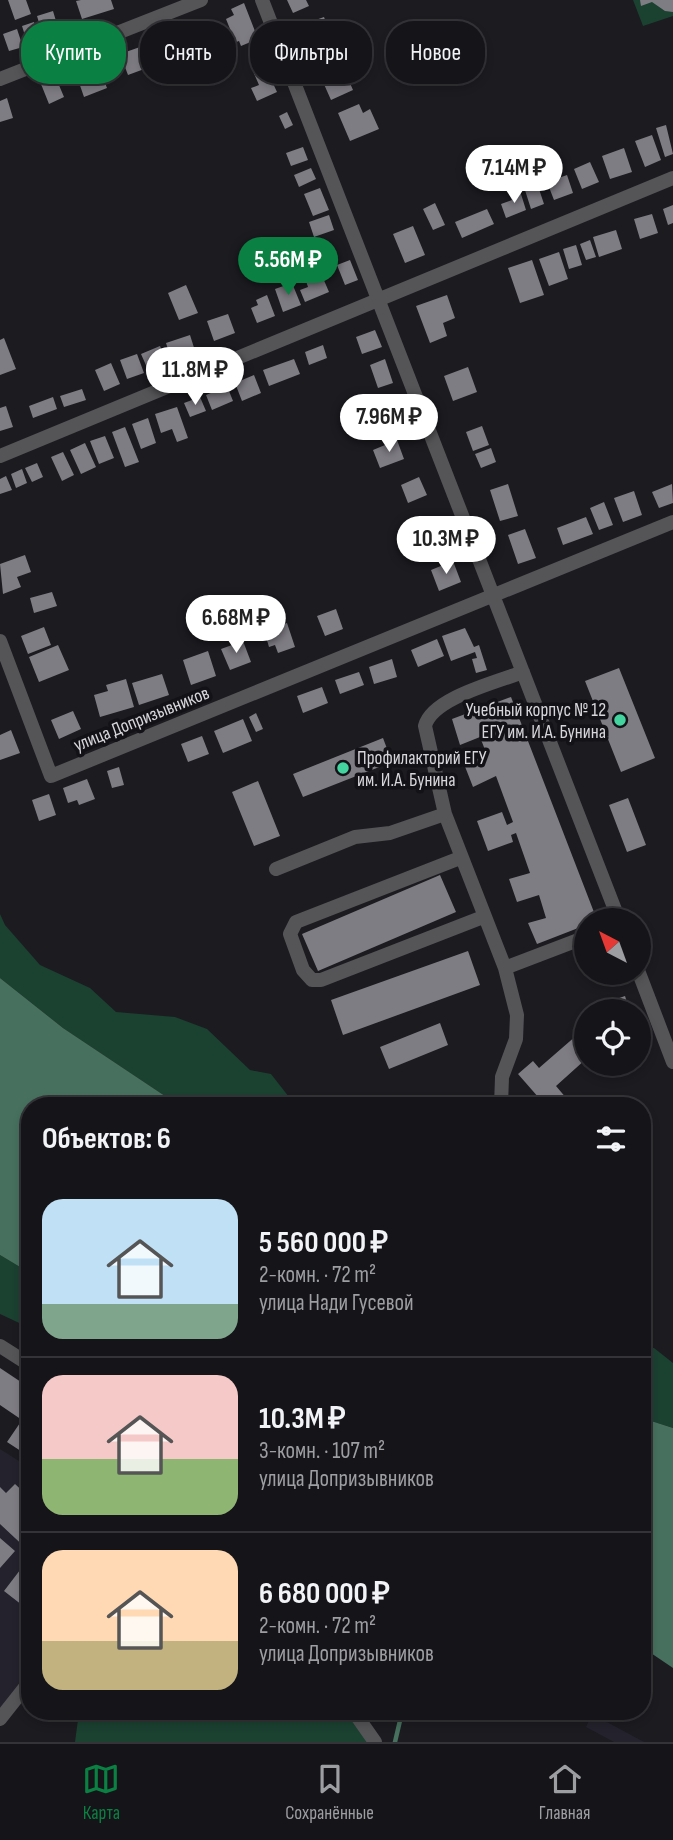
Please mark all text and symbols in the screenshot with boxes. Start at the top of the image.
chip: Купить [21,21,126,84]
chip: Снять [140,21,236,84]
chip: Фильтры [250,21,372,84]
chip: Новое [386,21,485,84]
pin: 7.14M ₽ [449,146,579,205]
text: 7.14M ₽ [482,154,546,182]
pin: 5.56M ₽ [223,238,353,297]
text: 5.56M ₽ [254,246,322,274]
pin: 11.8M ₽ [130,348,260,407]
text: 11.8M ₽ [162,356,228,384]
pin: 7.96M ₽ [324,394,454,454]
text: 7.96M ₽ [356,403,422,431]
pin: 10.3M ₽ [381,516,511,576]
text: 10.3M ₽ [413,525,479,553]
pin: 6.68M ₽ [171,596,301,655]
text: 6.68M ₽ [202,604,270,632]
street label: улица Допризывников [70,682,213,757]
place label: Учебный корпус № 12 ЕГУ им. И.А. Бунина [466,699,606,744]
marker: Учебный корпус № 12 ЕГУ им. И.А. Бунина [612,712,628,728]
place label: Профилакторий ЕГУ им. И.А. Бунина [357,747,486,792]
marker: Профилакторий ЕГУ им. И.А. Бунина [335,760,351,776]
north arrow [574,908,651,985]
map controls [574,908,651,1076]
button: locate [574,999,651,1076]
icon: filters [592,1120,630,1158]
text: Объектов: 6 [42,1121,171,1157]
text: 5 560 000 ₽ [259,1225,388,1261]
icon: home [98,1227,182,1311]
text: 2-комн. · 72 m² [259,1261,376,1289]
text: улица Нади Гусевой [259,1289,414,1317]
text: 10.3M ₽ [259,1401,346,1437]
icon: home [98,1403,182,1487]
text: 3-комн. · 107 m² [259,1437,385,1465]
text: улица Допризывников [259,1465,434,1493]
text: 6 680 000 ₽ [259,1576,390,1612]
icon: home [98,1578,182,1662]
text: 2-комн. · 72 m² [259,1612,376,1640]
text: улица Допризывников [259,1640,434,1668]
tab: Карта [82,1760,120,1825]
tab: Сохранённые [285,1760,374,1825]
tab: Главная [539,1760,591,1825]

